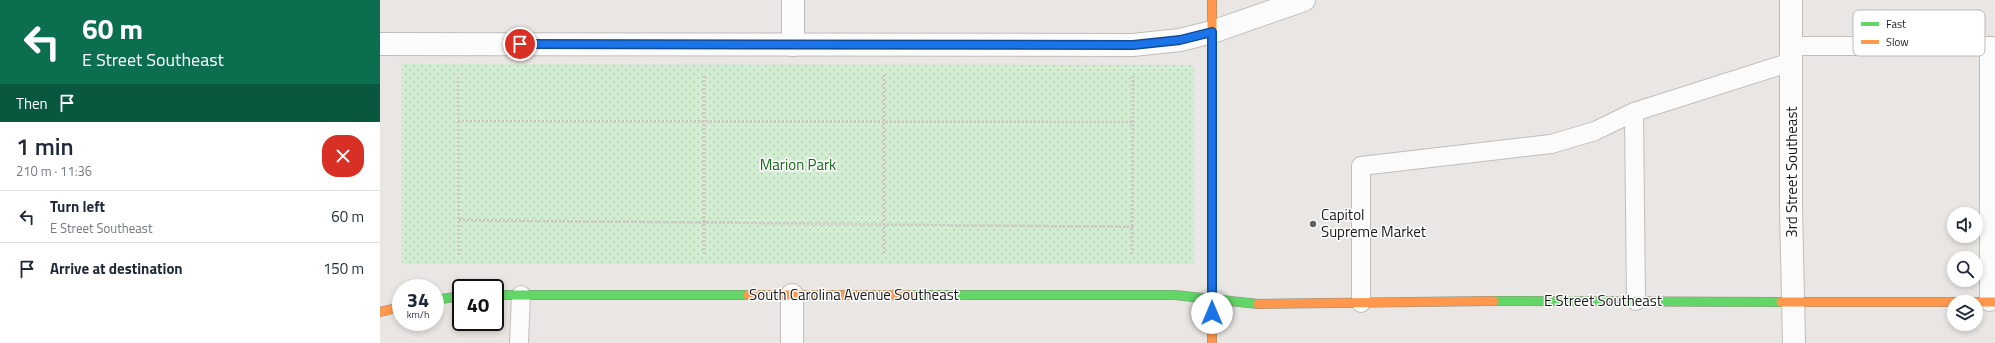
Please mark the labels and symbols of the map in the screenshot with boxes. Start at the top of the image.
legend [1853,10,1985,56]
text: Fast [1886,16,1906,32]
pin [503,27,537,61]
text: Slow [1886,34,1909,50]
street label: 3rd Street Southeast [1780,106,1803,238]
park label: Marion Park [760,153,836,176]
place label: Capitol Supreme Market [1321,203,1427,243]
marker: Capitol Supreme Market [1308,219,1318,229]
speed limit sign: 40 [452,279,504,331]
street label: South Carolina Avenue Southeast [749,283,960,306]
street label: E Street Southeast [1544,289,1663,312]
position arrow [1191,292,1233,334]

